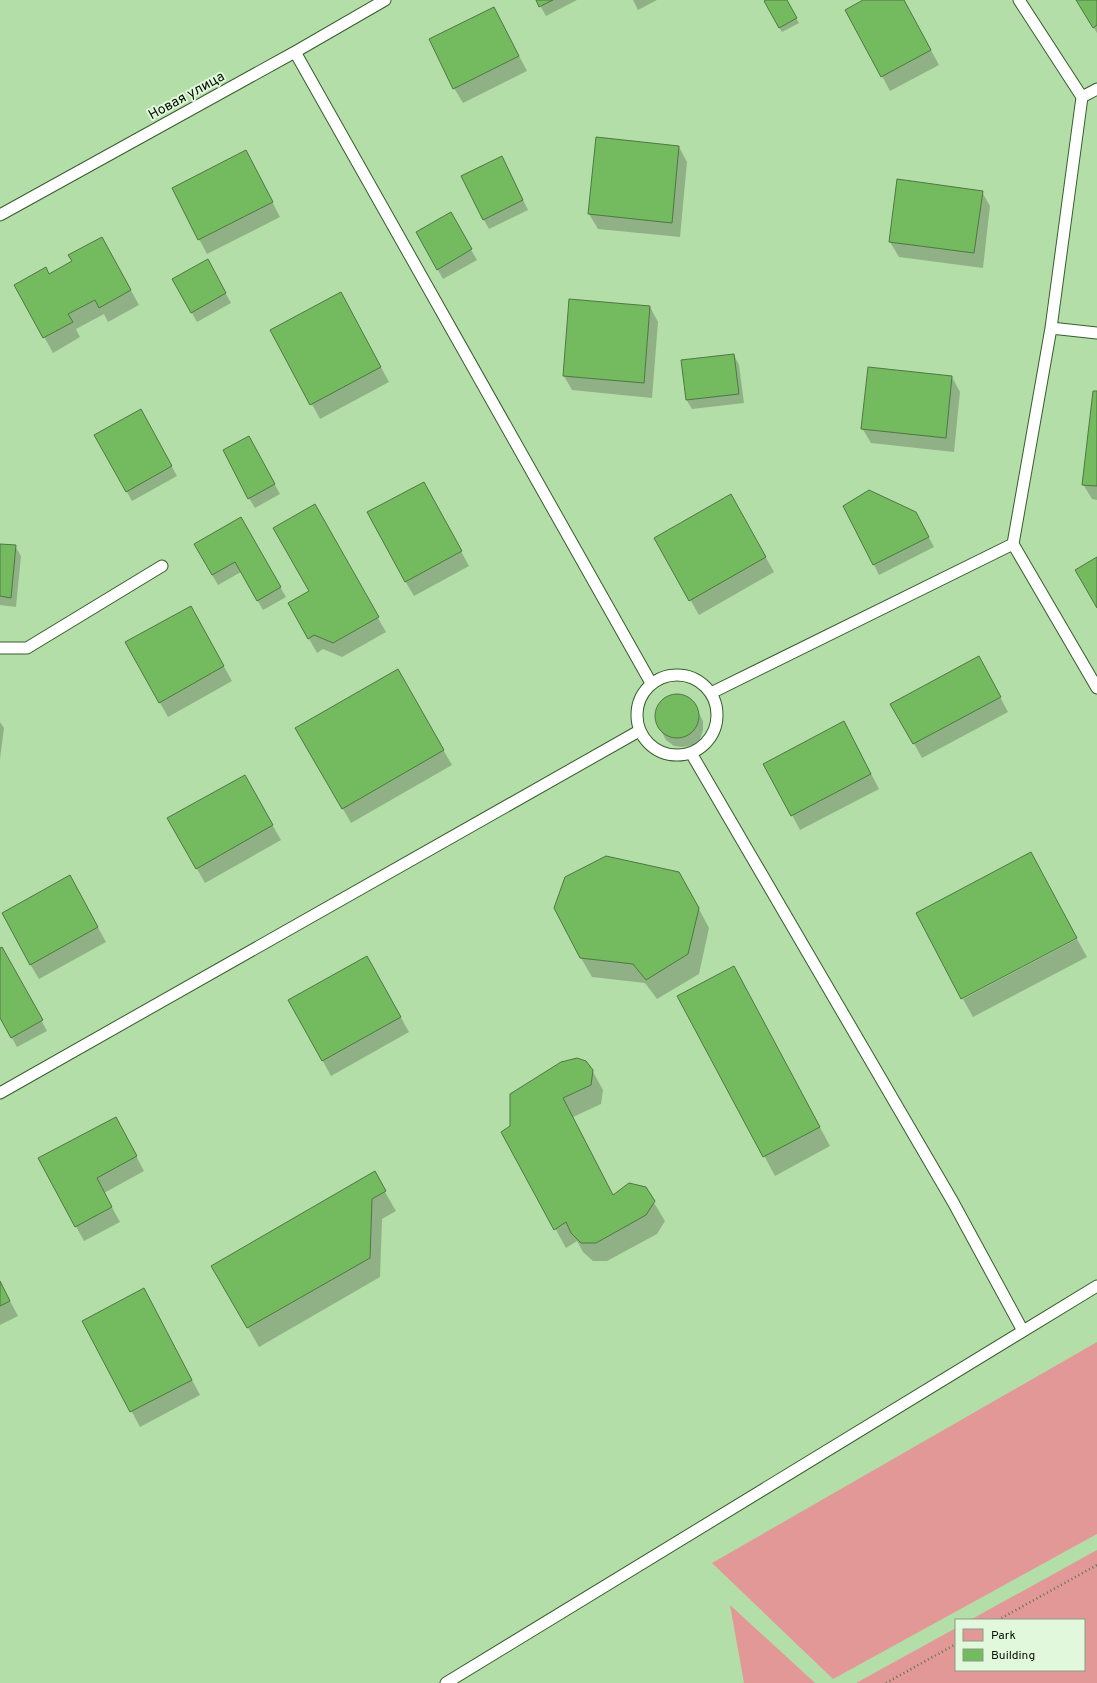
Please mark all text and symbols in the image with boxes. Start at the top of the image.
street label: Новая улица [146,68,228,124]
legend [955,1619,1085,1671]
text: Park [991,1628,1016,1644]
text: Building [991,1648,1035,1664]

